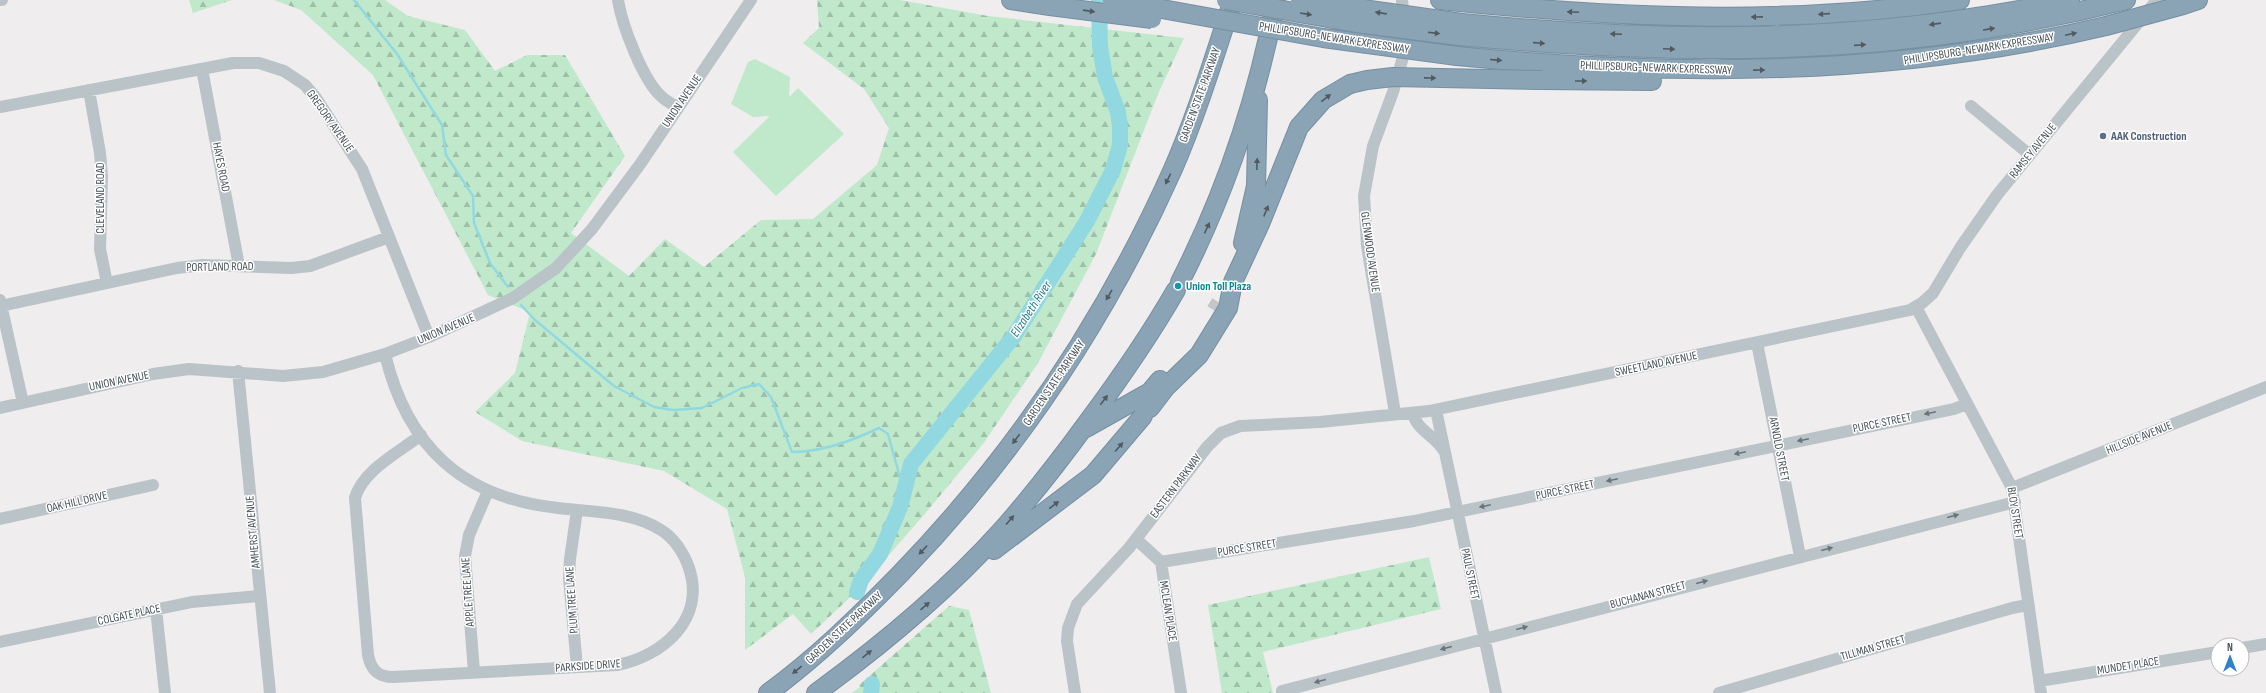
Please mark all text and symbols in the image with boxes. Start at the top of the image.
one-way arrow [1083,8,1095,14]
one-way arrow [1567,8,1579,15]
one-way arrow [1375,10,1387,16]
one-way arrow [1300,11,1312,17]
one-way arrow [1818,11,1830,18]
one-way arrow [1750,14,1763,20]
street label: PHILLIPSBURG-NEWARK EXPRESSWAY [1258,19,1410,57]
one-way arrow [1929,21,1941,27]
one-way arrow [1983,26,1995,32]
one-way arrow [1428,30,1440,36]
street label: PHILLIPSBURG-NEWARK EXPRESSWAY [1903,30,2055,68]
one-way arrow [2065,30,2077,36]
one-way arrow [1610,31,1622,38]
one-way arrow [1533,39,1545,46]
one-way arrow [1854,42,1866,49]
street label: GARDEN STATE PARKWAY [1176,46,1224,144]
one-way arrow [1663,46,1676,52]
one-way arrow [1490,56,1502,63]
street label: PHILLIPSBURG-NEWARK EXPRESSWAY [1580,58,1732,78]
one-way arrow [1753,67,1766,73]
street label: UNION AVENUE [659,72,705,130]
one-way arrow [1424,75,1437,81]
one-way arrow [1575,78,1588,84]
street label: GREGORY AVENUE [303,87,357,155]
one-way arrow [1320,94,1331,102]
street label: RAMSEY AVENUE [2006,120,2060,182]
place label: AAK Construction [2110,129,2187,144]
marker: AAK Construction [2098,131,2108,141]
street label: HAYES ROAD [209,141,233,193]
one-way arrow [1254,157,1260,170]
street label: CLEVELAND ROAD [93,162,108,234]
one-way arrow [1165,174,1171,185]
one-way arrow [1263,205,1269,216]
street label: GLENWOOD AVENUE [1357,211,1383,293]
one-way arrow [1204,222,1210,233]
street label: PORTLAND ROAD [186,259,254,275]
water label: Elizabeth River [1007,277,1056,340]
place label: Union Toll Plaza [1186,279,1251,294]
marker: Union Toll Plaza [1173,281,1183,291]
one-way arrow [1105,289,1112,301]
street label: UNION AVENUE [415,310,477,348]
street label: GARDEN STATE PARKWAY [1020,338,1088,428]
street label: SWEETLAND AVENUE [1614,348,1698,380]
street label: UNION AVENUE [88,367,150,395]
one-way arrow [1100,395,1108,406]
street label: PURCE STREET [1851,409,1913,437]
one-way arrow [1924,411,1936,417]
street label: ARNOLD STREET [1765,415,1793,483]
street label: HILLSIDE AVENUE [2104,418,2174,458]
one-way arrow [1011,434,1020,445]
one-way arrow [1796,438,1809,444]
one-way arrow [1114,442,1123,451]
street label: EASTERN PARKWAY [1147,451,1205,521]
one-way arrow [1734,451,1746,457]
street label: PURCE STREET [1534,476,1596,504]
one-way arrow [1606,477,1619,483]
street label: BLOY STREET [2003,486,2027,540]
street label: OAK HILL DRIVE [45,488,109,516]
street label: AMHERST AVENUE [242,495,264,570]
one-way arrow [1048,501,1059,509]
one-way arrow [1479,504,1491,510]
one-way arrow [1947,513,1959,519]
one-way arrow [1006,514,1015,525]
street label: PURCE STREET [1217,536,1278,560]
one-way arrow [919,545,928,555]
one-way arrow [1822,546,1834,552]
street label: PAUL STREET [1457,547,1483,601]
street label: APPLE TREE LANE [458,557,478,628]
street label: PLUM TREE LANE [562,566,582,634]
street label: BUCHANAN STREET [1608,578,1688,612]
one-way arrow [1695,578,1708,584]
street label: MCLEAN PLACE [1156,580,1180,642]
street label: GARDEN STATE PARKWAY [802,589,886,667]
street label: COLGATE PLACE [96,601,162,629]
one-way arrow [919,601,930,610]
one-way arrow [1515,625,1528,631]
street label: TILLMAN STREET [1839,632,1907,664]
north arrow [2210,637,2250,677]
text: N [2227,641,2233,654]
one-way arrow [1440,645,1452,651]
one-way arrow [862,649,873,658]
street label: MUNDET PLACE [2096,654,2160,678]
street label: PARKSIDE DRIVE [555,656,621,676]
one-way arrow [792,666,803,675]
one-way arrow [1314,678,1326,684]

